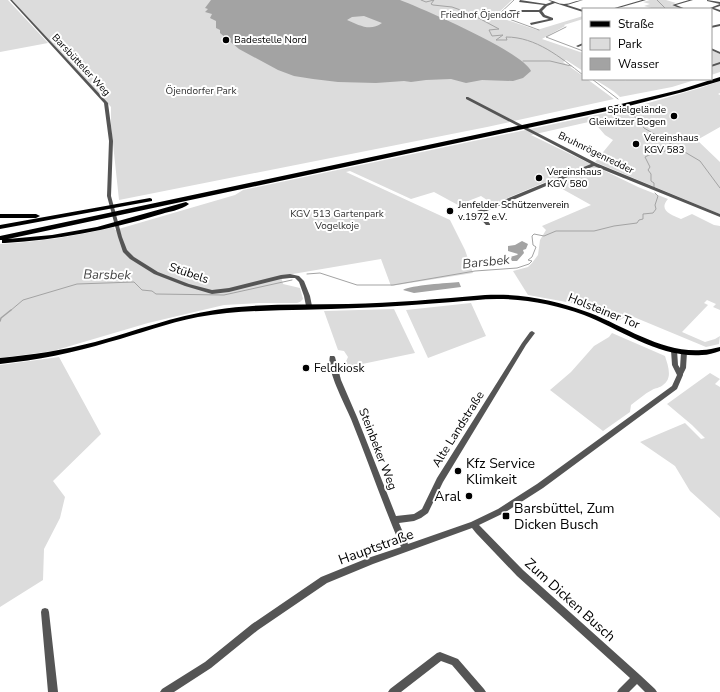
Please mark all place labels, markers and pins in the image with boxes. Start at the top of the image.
place label: Badestelle Nord [234,33,307,47]
marker: Badestelle Nord [221,35,231,45]
place label: Spielgelände Gleiwitzer Bogen [589,103,666,129]
marker: Spielgelände Gleiwitzer Bogen [669,111,679,121]
place label: Vereinshaus KGV 583 [643,131,699,157]
marker: Vereinshaus KGV 583 [631,139,641,149]
place label: Vereinshaus KGV 580 [546,165,602,191]
marker: Vereinshaus KGV 580 [534,173,544,183]
place label: Jenfelder Schützenverein v.1972 e.V. [457,198,569,224]
marker: Jenfelder Schützenverein v.1972 e.V. [445,206,455,216]
place label: Feldkiosk [314,360,365,376]
marker: Feldkiosk [301,363,311,373]
place label: Kfz Service Klimkeit [466,454,535,489]
marker: Kfz Service Klimkeit [453,466,463,476]
place label: Aral [434,487,462,506]
marker: Aral [464,491,474,501]
place label: Barsbüttel, Zum Dicken Busch [514,499,615,534]
marker: Barsbüttel, Zum Dicken Busch [501,511,511,521]

